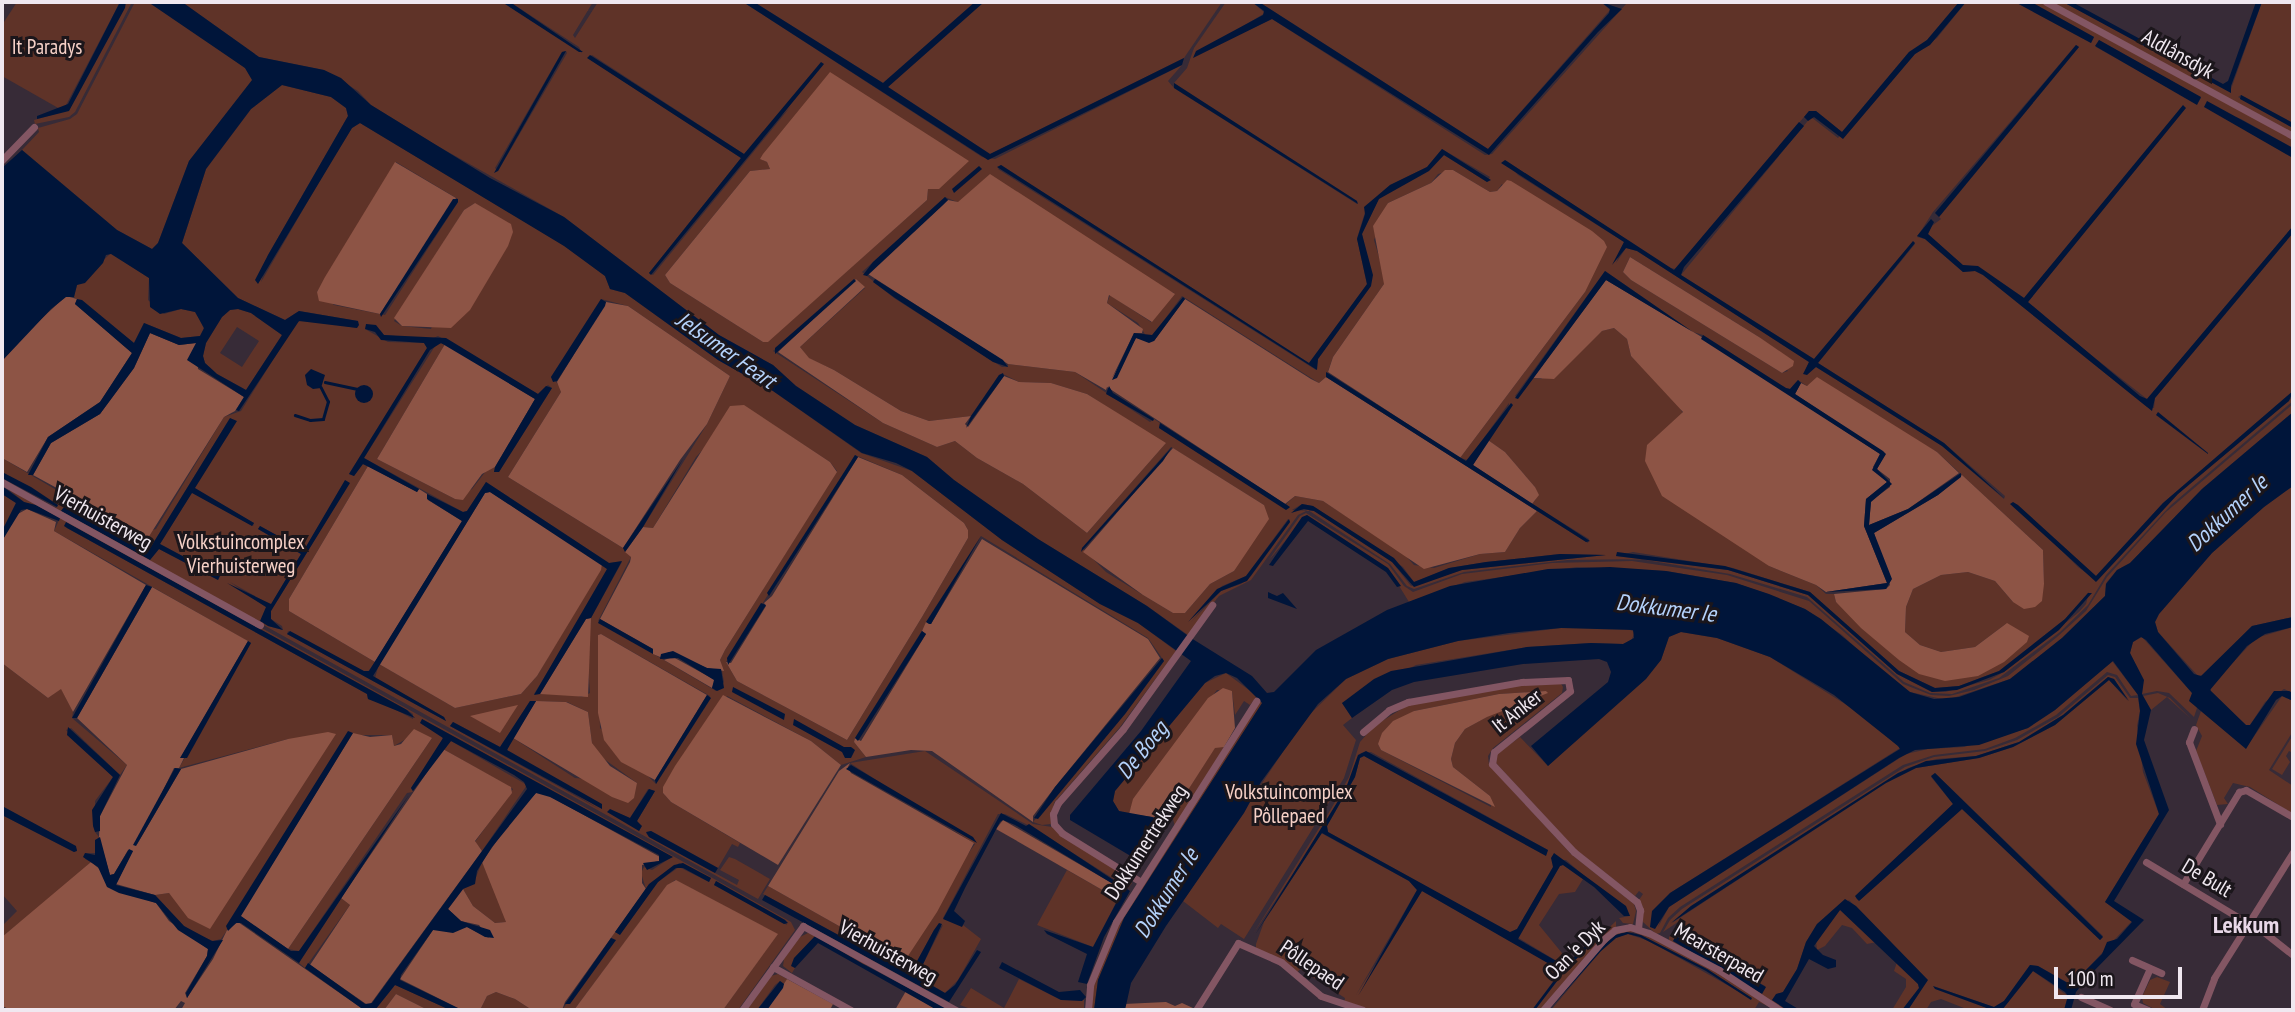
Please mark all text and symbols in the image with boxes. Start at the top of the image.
street label: Aldlânsdyk [2137,24,2219,84]
park label: It Paradys [12,34,82,60]
water label: Jelsumer Feart [671,306,781,394]
water label: Dokkumer Ie [2181,469,2273,557]
street label: Vierhuisterweg [49,481,157,555]
park label: Volkstuincomplex Vierhuisterweg [177,529,305,579]
water label: Dokkumer Ie [1615,588,1717,628]
street label: It Anker [1487,684,1547,738]
water label: De Boeg [1110,715,1174,785]
park label: Volkstuincomplex Pôllepaed [1225,779,1353,829]
street label: Dokkumertrekweg [1099,780,1193,904]
water label: Dokkumer Ie [1128,843,1204,943]
street label: De Bult [2177,853,2237,903]
district label: Lekkum [2213,911,2279,939]
street label: Oan 'e Dyk [1539,914,1611,986]
street label: Vierhuisterweg [834,915,942,989]
street label: Mearsterpaed [1670,917,1768,989]
street label: Pôllepaed [1275,935,1349,995]
scale bar [2057,953,2185,997]
text: 100 m [2067,965,2113,992]

